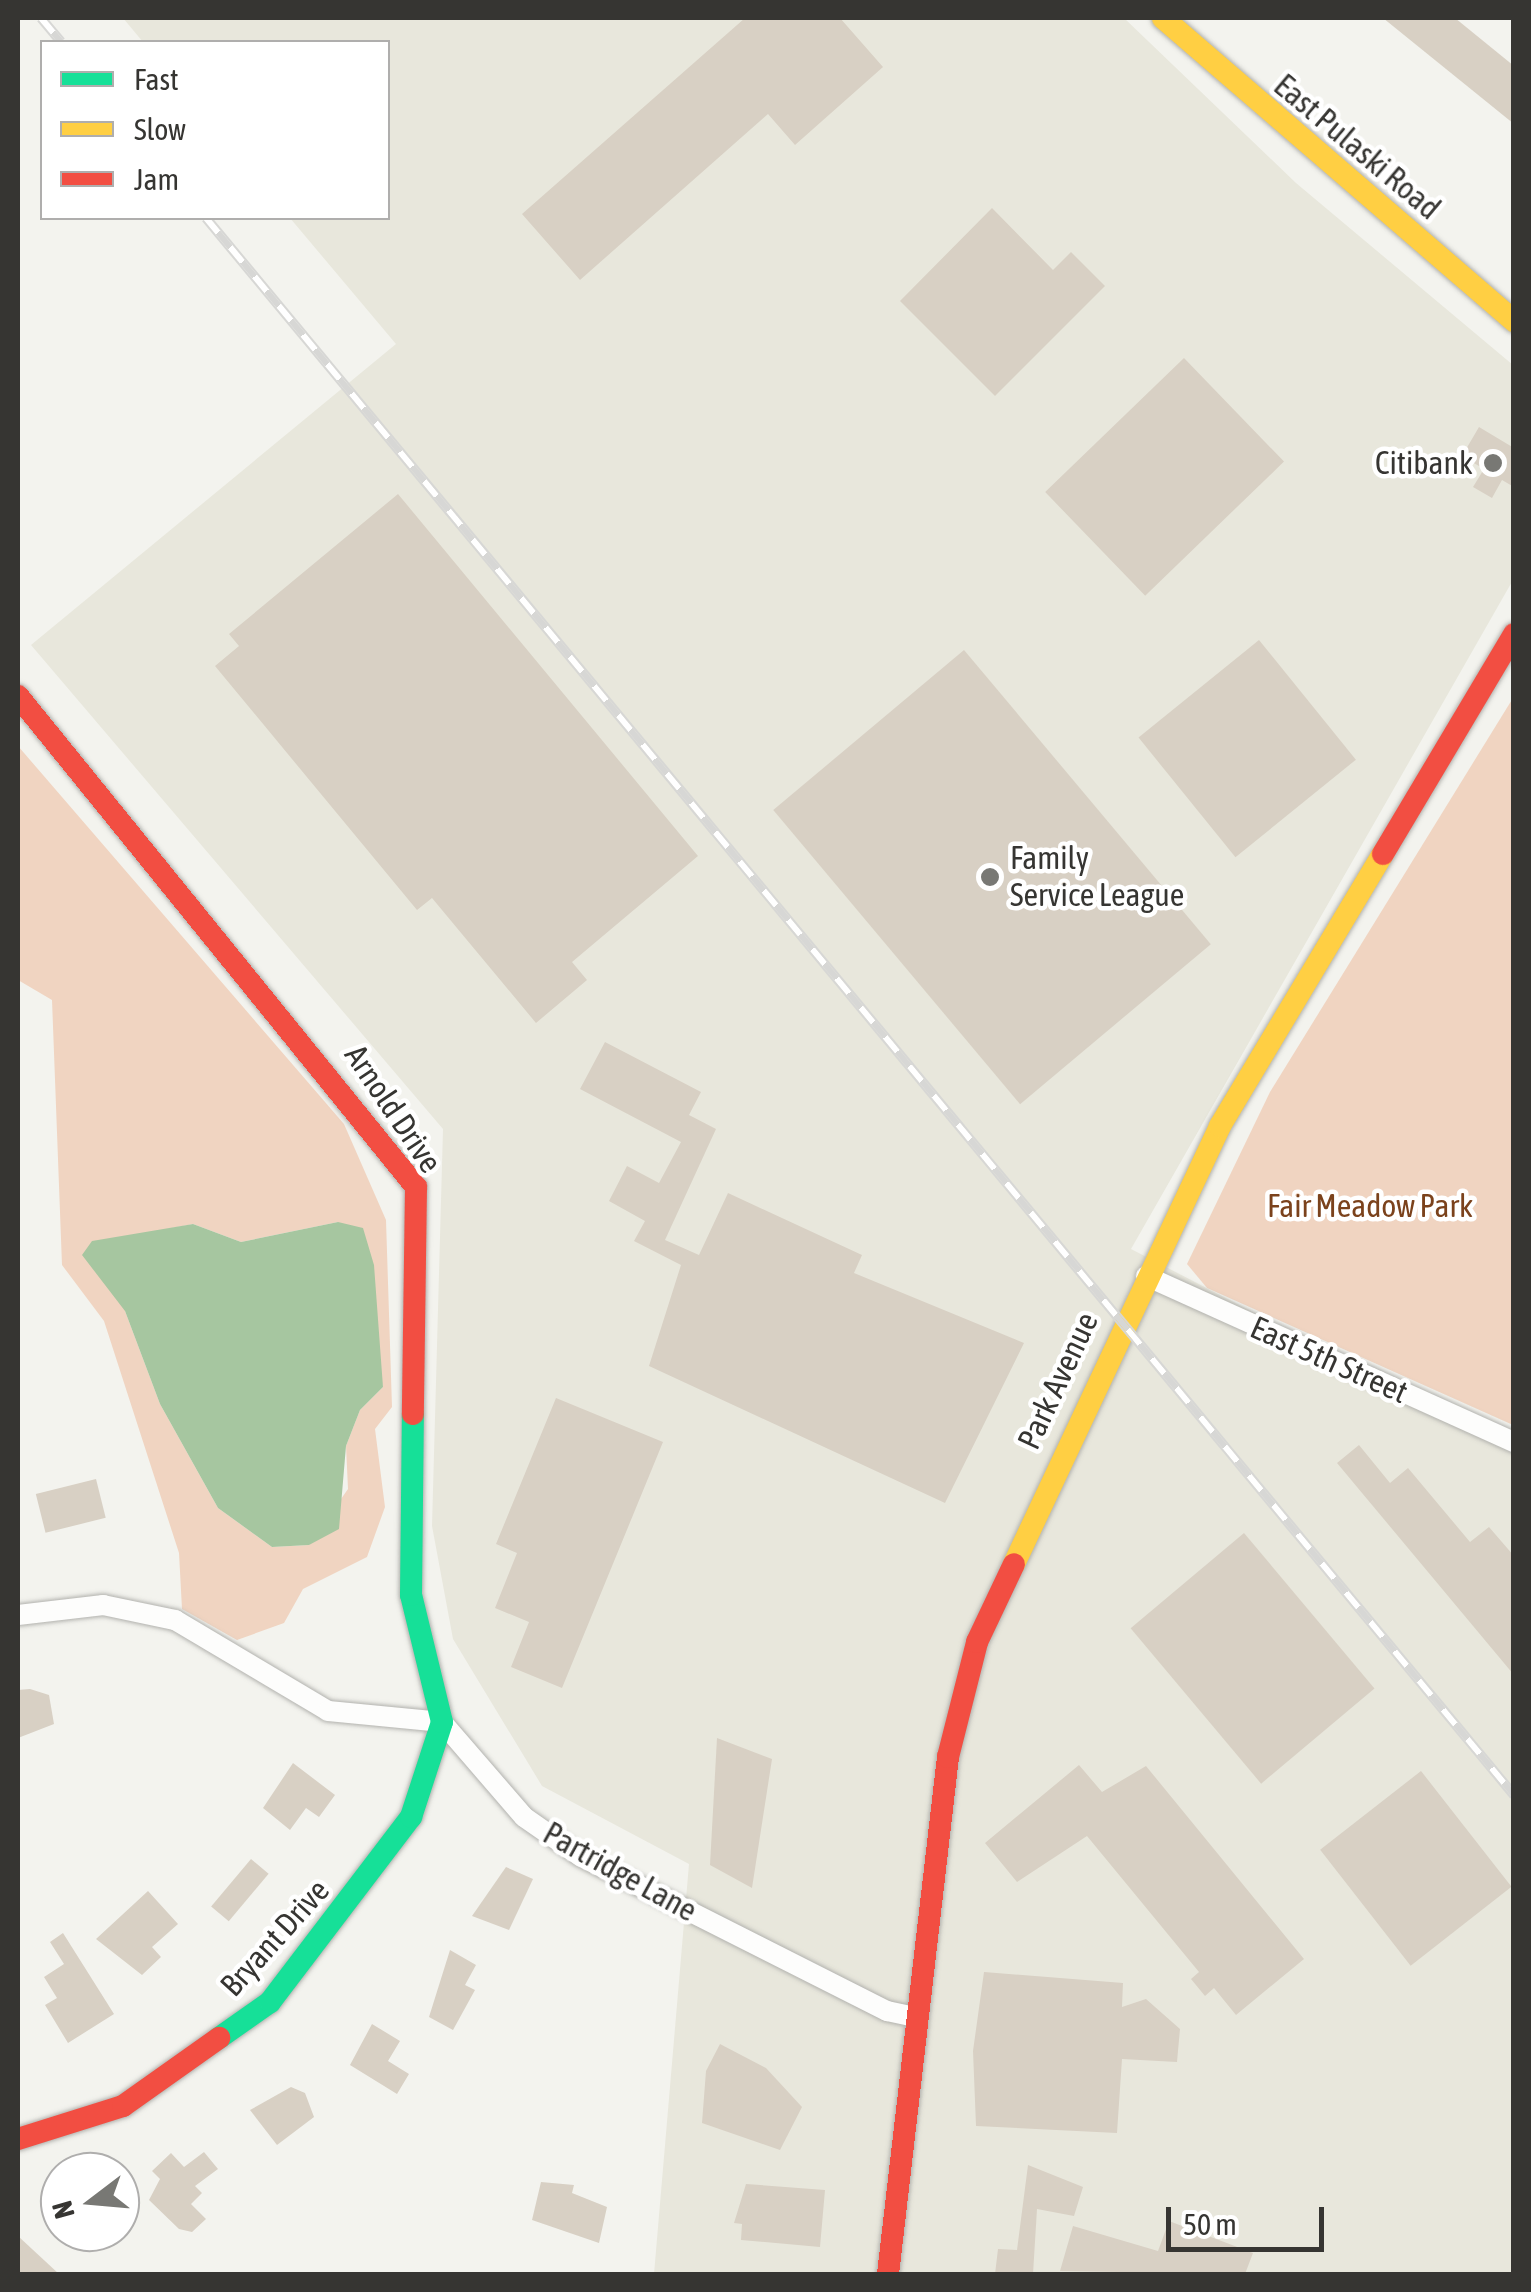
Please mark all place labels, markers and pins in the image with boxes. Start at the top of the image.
place label: Citibank [1375,444,1473,482]
marker: Citibank [1482,452,1504,474]
place label: Family Service League [1010,840,1184,915]
marker: Family Service League [979,866,1001,888]

